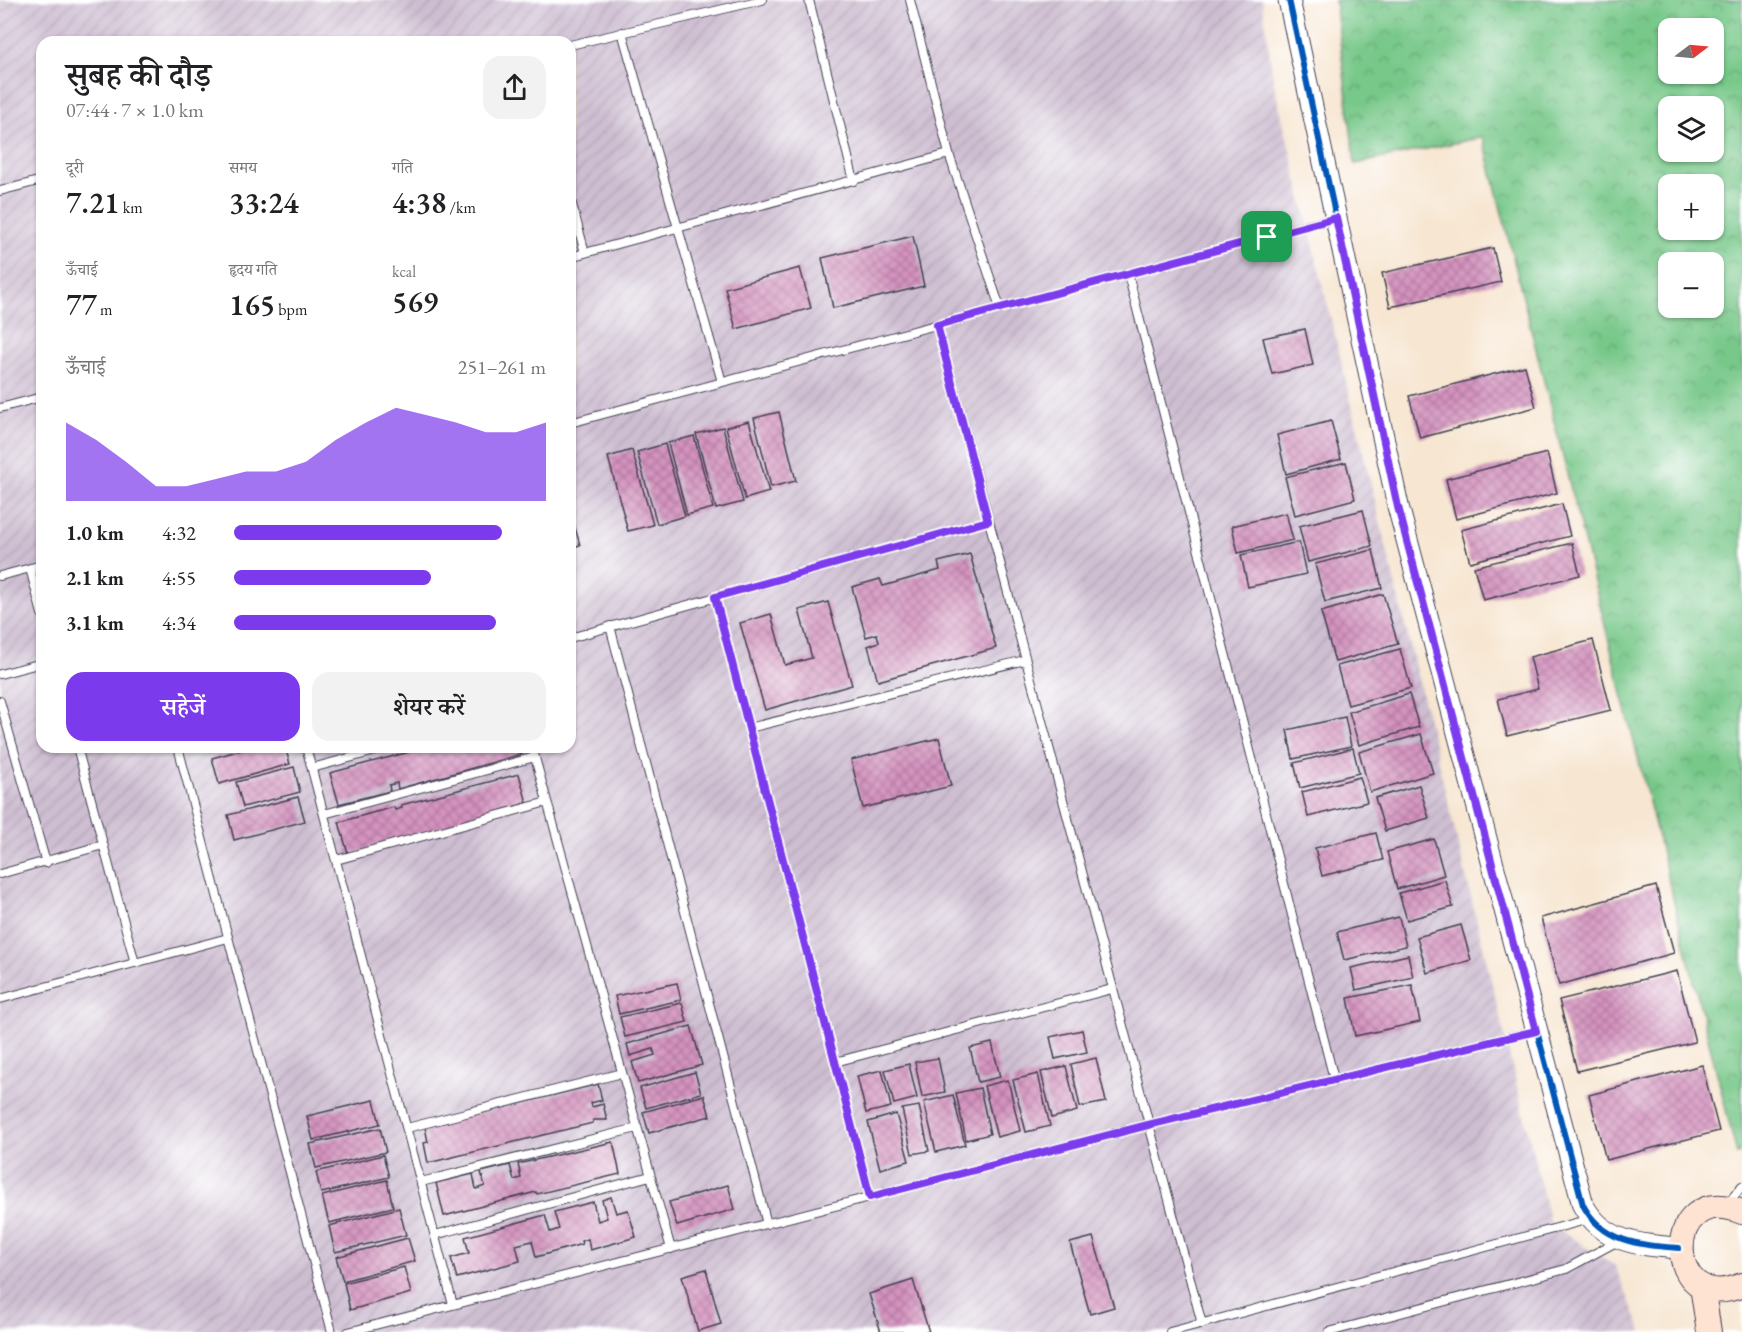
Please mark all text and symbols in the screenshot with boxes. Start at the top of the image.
north arrow [1658,18,1724,84]
map controls [1658,18,1724,318]
text: सुबह की दौड़ [66,53,211,96]
button: share [483,56,546,119]
button: layers [1658,96,1724,162]
text: 07:44 · 7 × 1.0 km [66,97,204,123]
text: दूरी [66,157,83,178]
text: समय [229,157,257,178]
text: गति [392,157,413,178]
button: + [1658,174,1724,240]
text: 7.21 [66,183,119,222]
text: 33:24 [229,183,299,222]
text: 4:38 [392,183,446,222]
text: km [119,197,143,218]
text: /km [446,197,476,218]
pin [1241,211,1292,262]
icon: arrive [1250,220,1283,253]
button: − [1658,252,1724,318]
text: ऊँचाई [66,259,98,280]
text: हृदय गति [229,259,277,280]
text: kcal [392,261,416,282]
text: 569 [392,282,438,321]
text: 77 [66,285,97,324]
text: 165 [229,285,275,324]
text: m [97,299,112,320]
text: bpm [275,299,307,320]
text: ऊँचाई [66,354,105,380]
text: 251–261 m [458,354,546,380]
text: 1.0 km [66,520,124,546]
text: 4:32 [162,520,196,546]
text: 2.1 km [66,565,124,591]
text: 4:55 [162,565,196,591]
text: 3.1 km [66,610,124,636]
text: 4:34 [162,610,196,636]
button: सहेजें [66,672,300,741]
button: शेयर करें [312,672,546,741]

